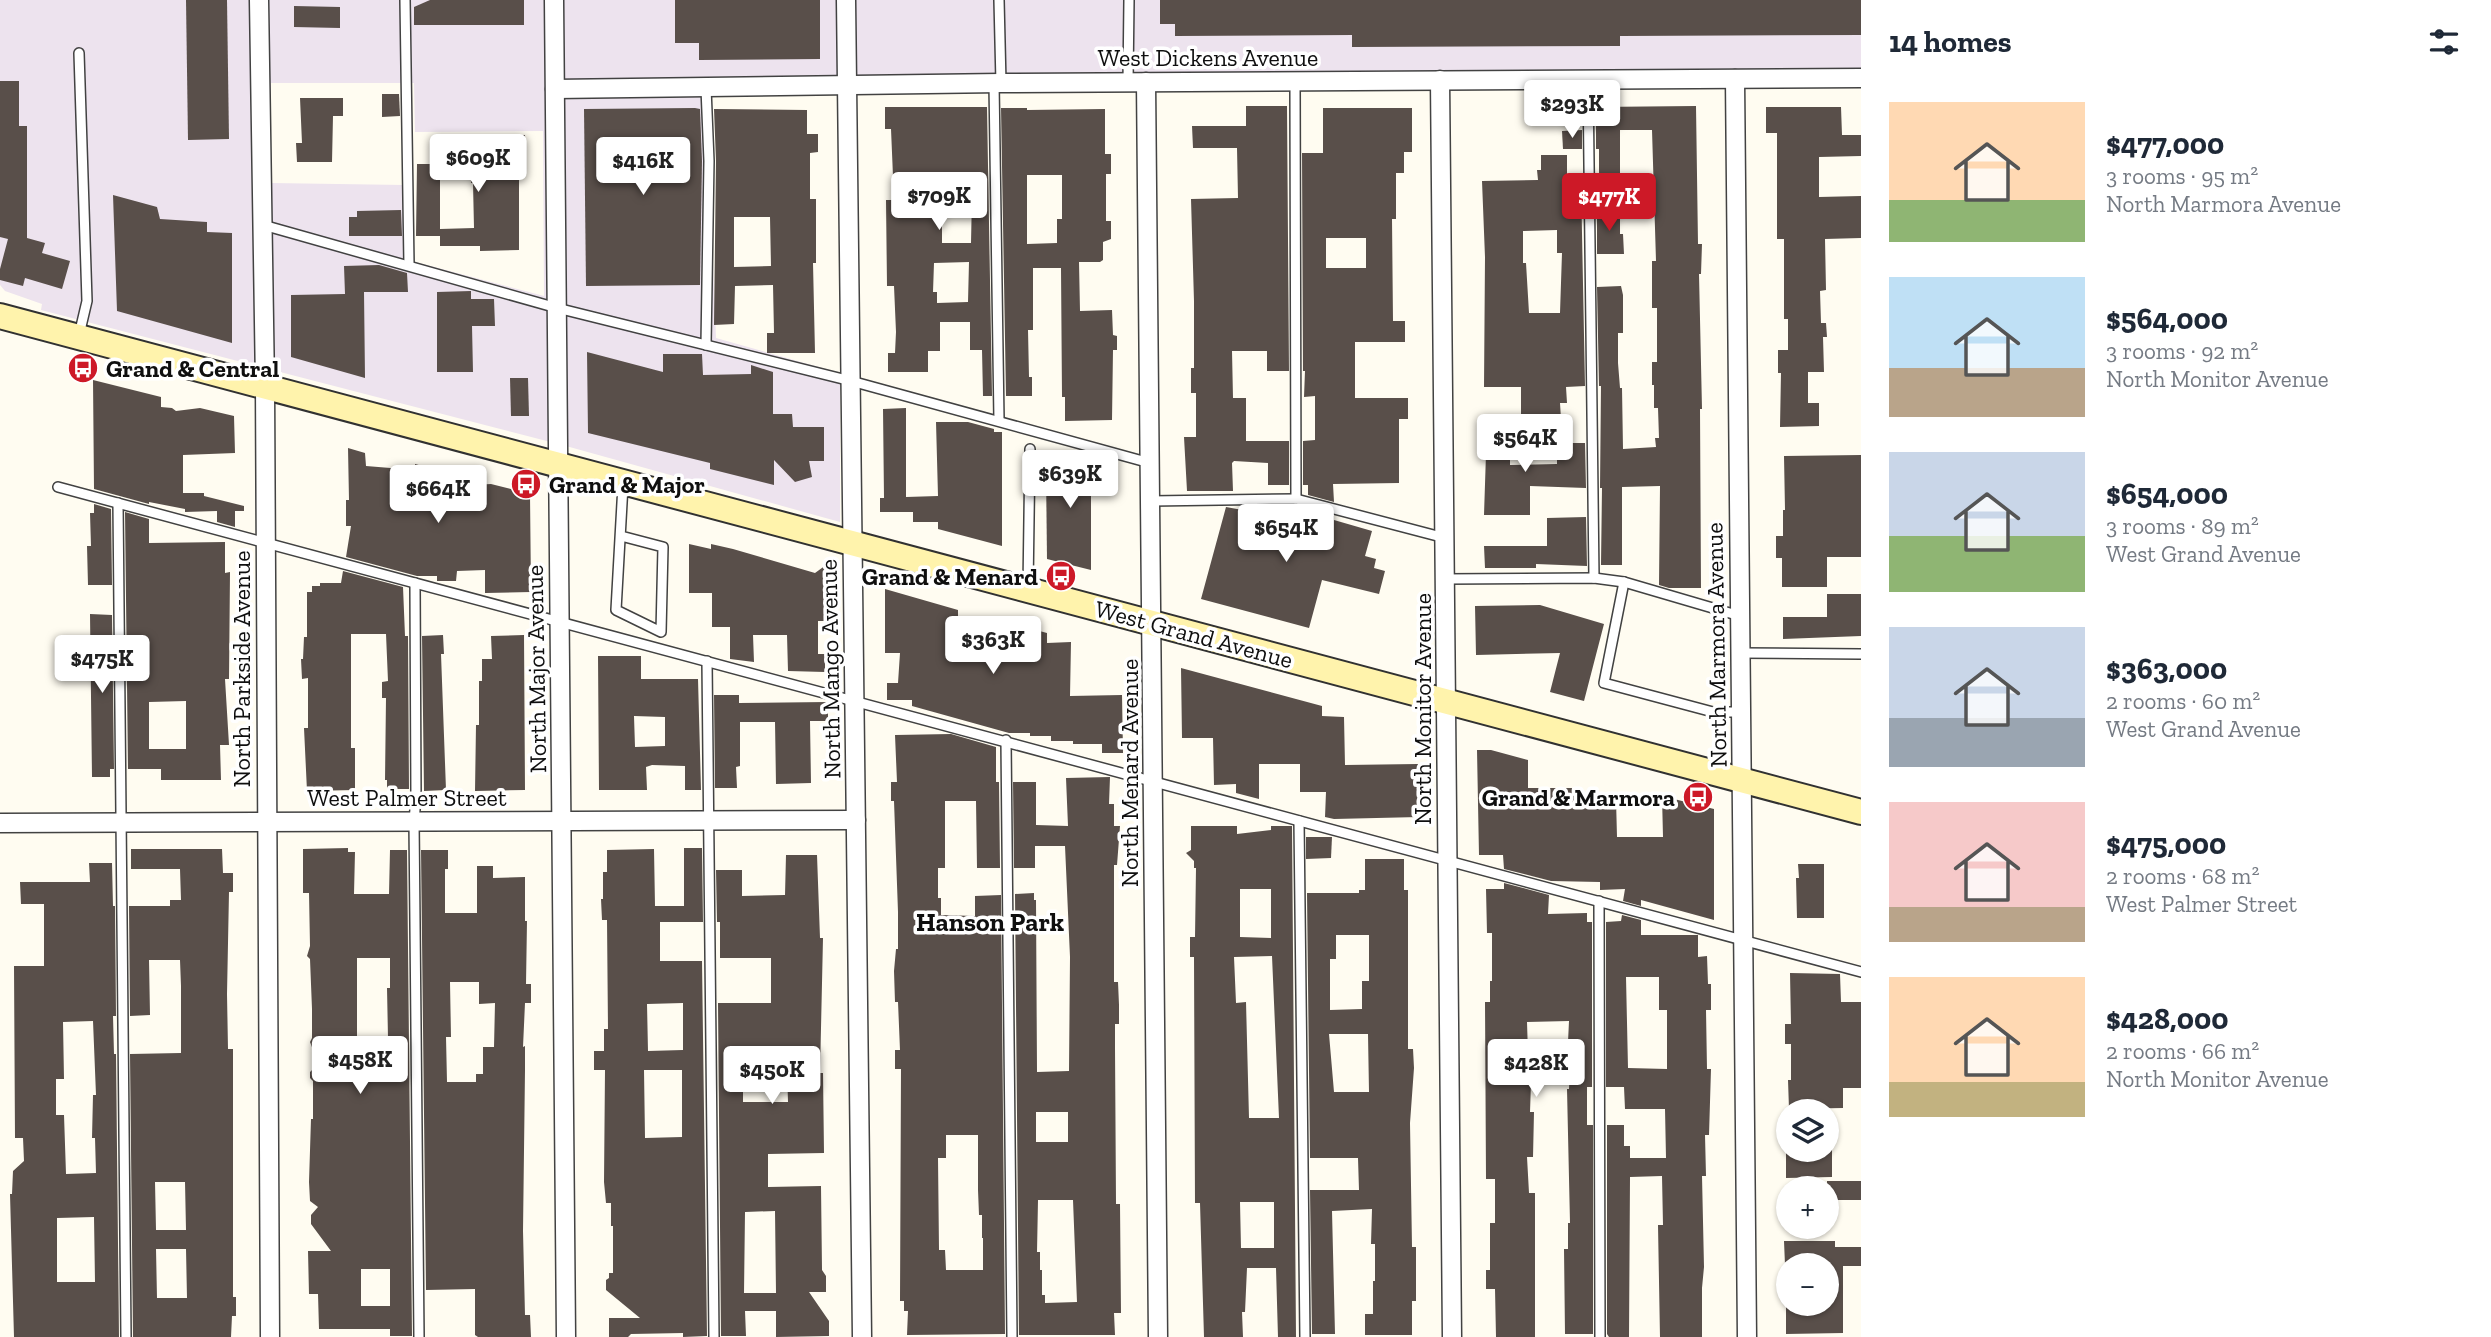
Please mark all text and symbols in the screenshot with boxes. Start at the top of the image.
icon: filters [2425,23,2463,61]
text: 14 homes [1889,24,2012,60]
street label: West Dickens Avenue [1098,43,1318,72]
pin: $293K [1523,80,1621,140]
text: $293K [1540,89,1604,117]
text: $477,000 [2106,126,2224,162]
icon: home [1945,130,2029,214]
pin: $609K [429,134,527,194]
pin: $416K [594,138,692,197]
text: $609K [446,143,510,171]
text: $416K [612,146,674,174]
text: 3 rooms · 95 m² [2106,162,2258,190]
pin: $709K [890,173,988,232]
pin: $477K [1560,174,1658,233]
text: $709K [907,181,971,209]
text: $477K [1578,182,1640,210]
text: North Marmora Avenue [2106,190,2341,218]
text: $564,000 [2106,301,2228,337]
icon: home [1945,305,2029,389]
text: 3 rooms · 92 m² [2106,337,2258,365]
bus stop icon: Grand & Central [66,351,100,385]
place label: Grand & Central [106,354,279,383]
text: North Monitor Avenue [2106,365,2329,393]
pin: $564K [1476,414,1574,474]
text: $564K [1493,423,1557,451]
pin: $639K [1021,450,1119,510]
text: $639K [1038,459,1102,487]
pin: $664K [389,466,487,525]
bus stop icon: Grand & Major [509,467,543,501]
place label: Grand & Major [549,470,705,499]
text: $664K [406,474,470,502]
text: $654,000 [2106,476,2228,512]
icon: home [1945,480,2029,564]
pin: $654K [1237,504,1335,564]
text: 3 rooms · 89 m² [2106,512,2259,540]
text: $654K [1254,513,1318,541]
street label: North Marmora Avenue [1699,522,1733,768]
text: West Grand Avenue [2106,540,2301,568]
street label: North Parkside Avenue [227,550,256,788]
street label: North Mango Avenue [814,559,846,779]
bus stop icon: Grand & Menard [1044,559,1078,593]
place label: Grand & Menard [862,562,1038,591]
street label: North Major Avenue [520,565,552,773]
street label: North Monitor Avenue [1408,593,1437,825]
street label: West Grand Avenue [1092,594,1296,674]
pin: $363K [944,616,1042,676]
text: $363K [961,625,1025,653]
pin: $475K [53,636,151,695]
text: $475K [71,644,133,672]
text: $363,000 [2106,651,2227,687]
icon: home [1945,655,2029,739]
street label: North Menard Avenue [1115,659,1144,887]
text: 2 rooms · 60 m² [2106,687,2260,715]
text: West Grand Avenue [2106,715,2301,743]
bus stop icon: Grand & Marmora [1681,780,1715,814]
street label: West Palmer Street [307,783,507,812]
place label: Grand & Marmora [1482,783,1675,812]
text: $475,000 [2106,826,2226,862]
icon: home [1945,830,2029,914]
text: 2 rooms · 68 m² [2106,862,2259,890]
text: West Palmer Street [2106,890,2297,918]
district label: Hanson Park [916,906,1065,938]
text: $428,000 [2106,1001,2229,1037]
icon: home [1945,1005,2029,1089]
pin: $458K [311,1036,409,1096]
text: 2 rooms · 66 m² [2106,1037,2259,1065]
pin: $428K [1487,1040,1585,1099]
text: $458K [328,1045,392,1073]
pin: $450K [723,1046,821,1106]
text: $428K [1504,1048,1568,1076]
text: $450K [739,1055,805,1083]
text: North Monitor Avenue [2106,1065,2329,1093]
map controls [1776,1099,1839,1316]
button: layers [1776,1099,1839,1162]
button: + [1776,1176,1839,1239]
button: − [1776,1253,1839,1316]

